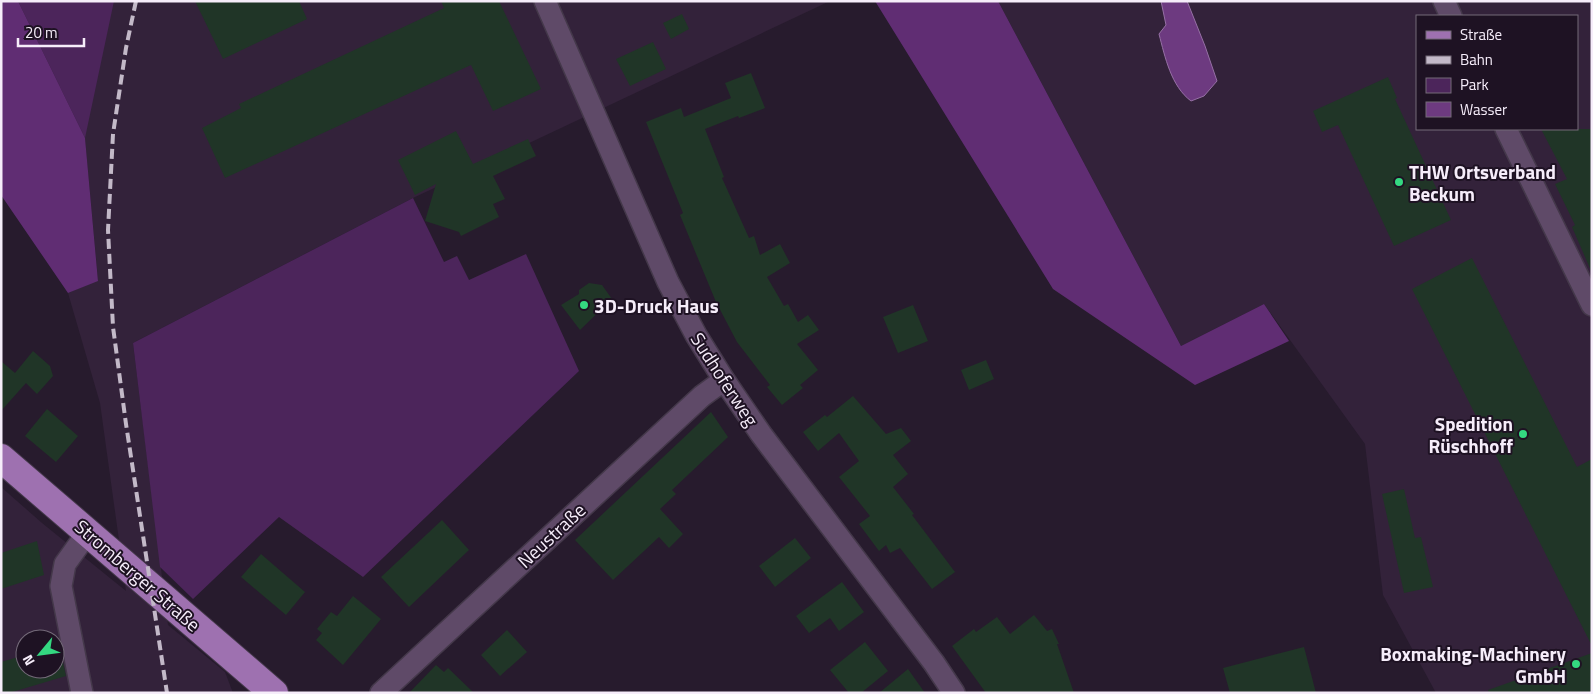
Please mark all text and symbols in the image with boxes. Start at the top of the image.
scale bar [18,15,84,47]
legend [1416,15,1578,130]
text: 20 m [25,21,58,44]
text: Straße [1460,23,1502,46]
text: Bahn [1460,48,1493,71]
text: Park [1460,73,1489,96]
text: Wasser [1460,98,1507,121]
place label: THW Ortsverband Beckum [1409,157,1556,208]
marker: THW Ortsverband Beckum [1393,176,1405,188]
place label: 3D-Druck Haus [594,291,719,320]
marker: 3D-Druck Haus [578,299,590,311]
street label: Sudhoferweg [684,326,766,432]
place label: Spedition Rüschhoff [1429,409,1513,460]
marker: Spedition Rüschhoff [1517,428,1529,440]
street label: Neustraße [510,496,592,574]
street label: Stromberger Straße [69,512,207,638]
north arrow [15,629,65,679]
place label: Boxmaking-Machinery GmbH [1380,639,1566,690]
text: N [17,651,40,670]
marker: Boxmaking-Machinery GmbH [1570,658,1582,670]

